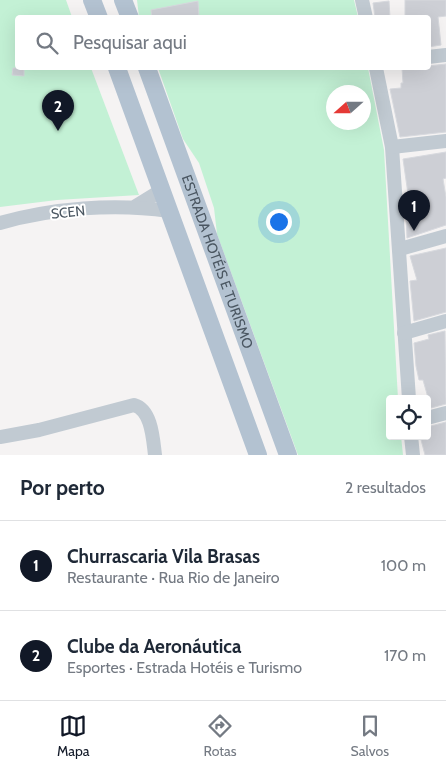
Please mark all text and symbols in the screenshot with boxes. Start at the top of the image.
search box [15,15,431,70]
icon: search [33,29,61,57]
text: Pesquisar aqui [73,31,187,54]
north arrow [326,85,371,130]
pin: 2 [42,90,74,131]
street label: ESTRADA HOTÉIS E TURISMO [178,172,257,351]
pin: 1 [398,190,430,231]
street label: SCEN [50,201,86,223]
your location [266,209,292,235]
map controls [386,395,431,440]
button: locate [386,395,431,440]
text: Por perto [20,475,105,500]
text: 2 resultados [345,478,426,497]
text: Churrascaria Vila Brasas [67,545,260,568]
text: 1 [33,556,39,575]
text: 100 m [381,556,426,575]
text: Restaurante · Rua Rio de Janeiro [67,568,279,587]
text: Clube da Aeronáutica [67,635,241,658]
text: 2 [32,646,40,665]
text: 170 m [384,646,426,665]
text: Esportes · Estrada Hotéis e Turismo [67,658,302,677]
tab: Mapa [57,712,90,760]
tab: Rotas [204,712,237,760]
tab: Salvos [351,712,389,760]

